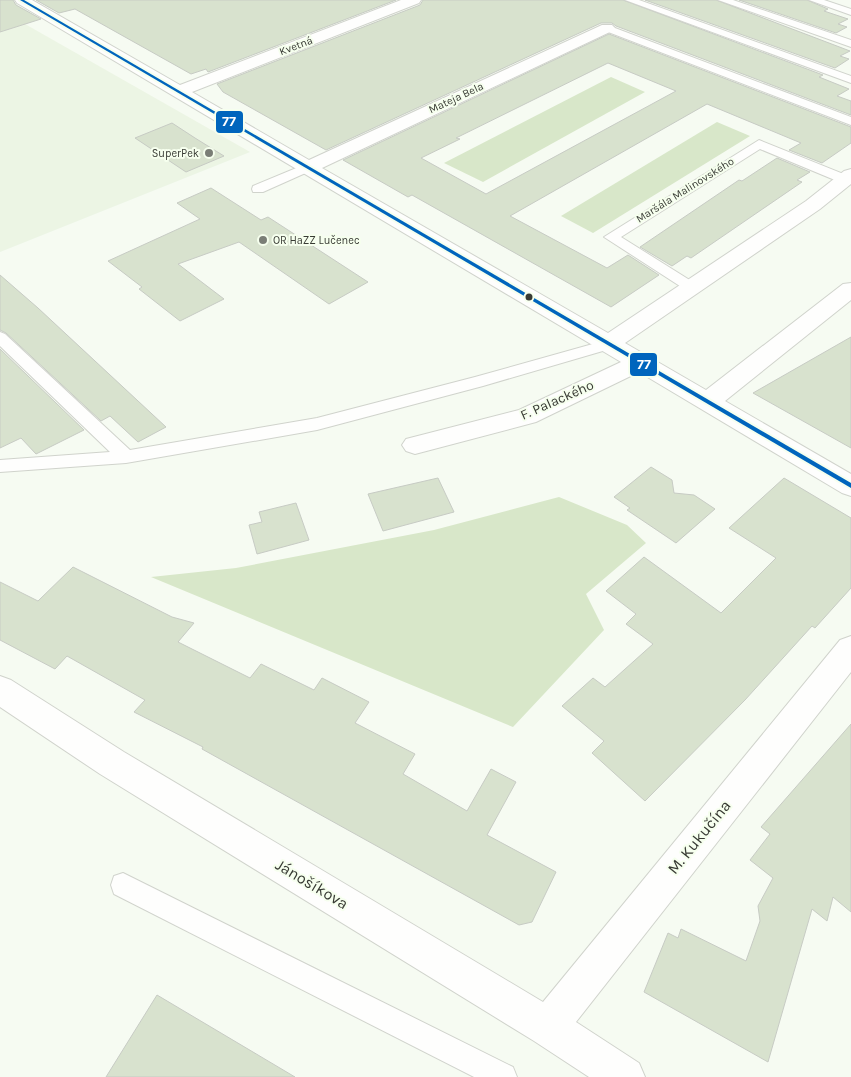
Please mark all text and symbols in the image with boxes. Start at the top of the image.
street label: Kvetná [277,34,315,58]
street label: Mateja Bela [427,80,485,116]
line badge: 77 [215,110,244,134]
text: 77 [222,113,236,130]
place label: SuperPek [152,147,199,160]
marker: SuperPek [203,147,215,159]
street label: Maršála Malinovského [634,155,736,225]
marker: OR HaZZ Lučenec [257,234,269,246]
place label: OR HaZZ Lučenec [273,234,360,247]
unlabelled marker [524,292,534,302]
line badge: 77 [629,352,658,377]
text: 77 [637,356,651,373]
street label: F. Palackého [518,376,596,424]
street label: M. Kukučína [663,796,735,878]
street label: Jánošíkova [272,855,352,913]

